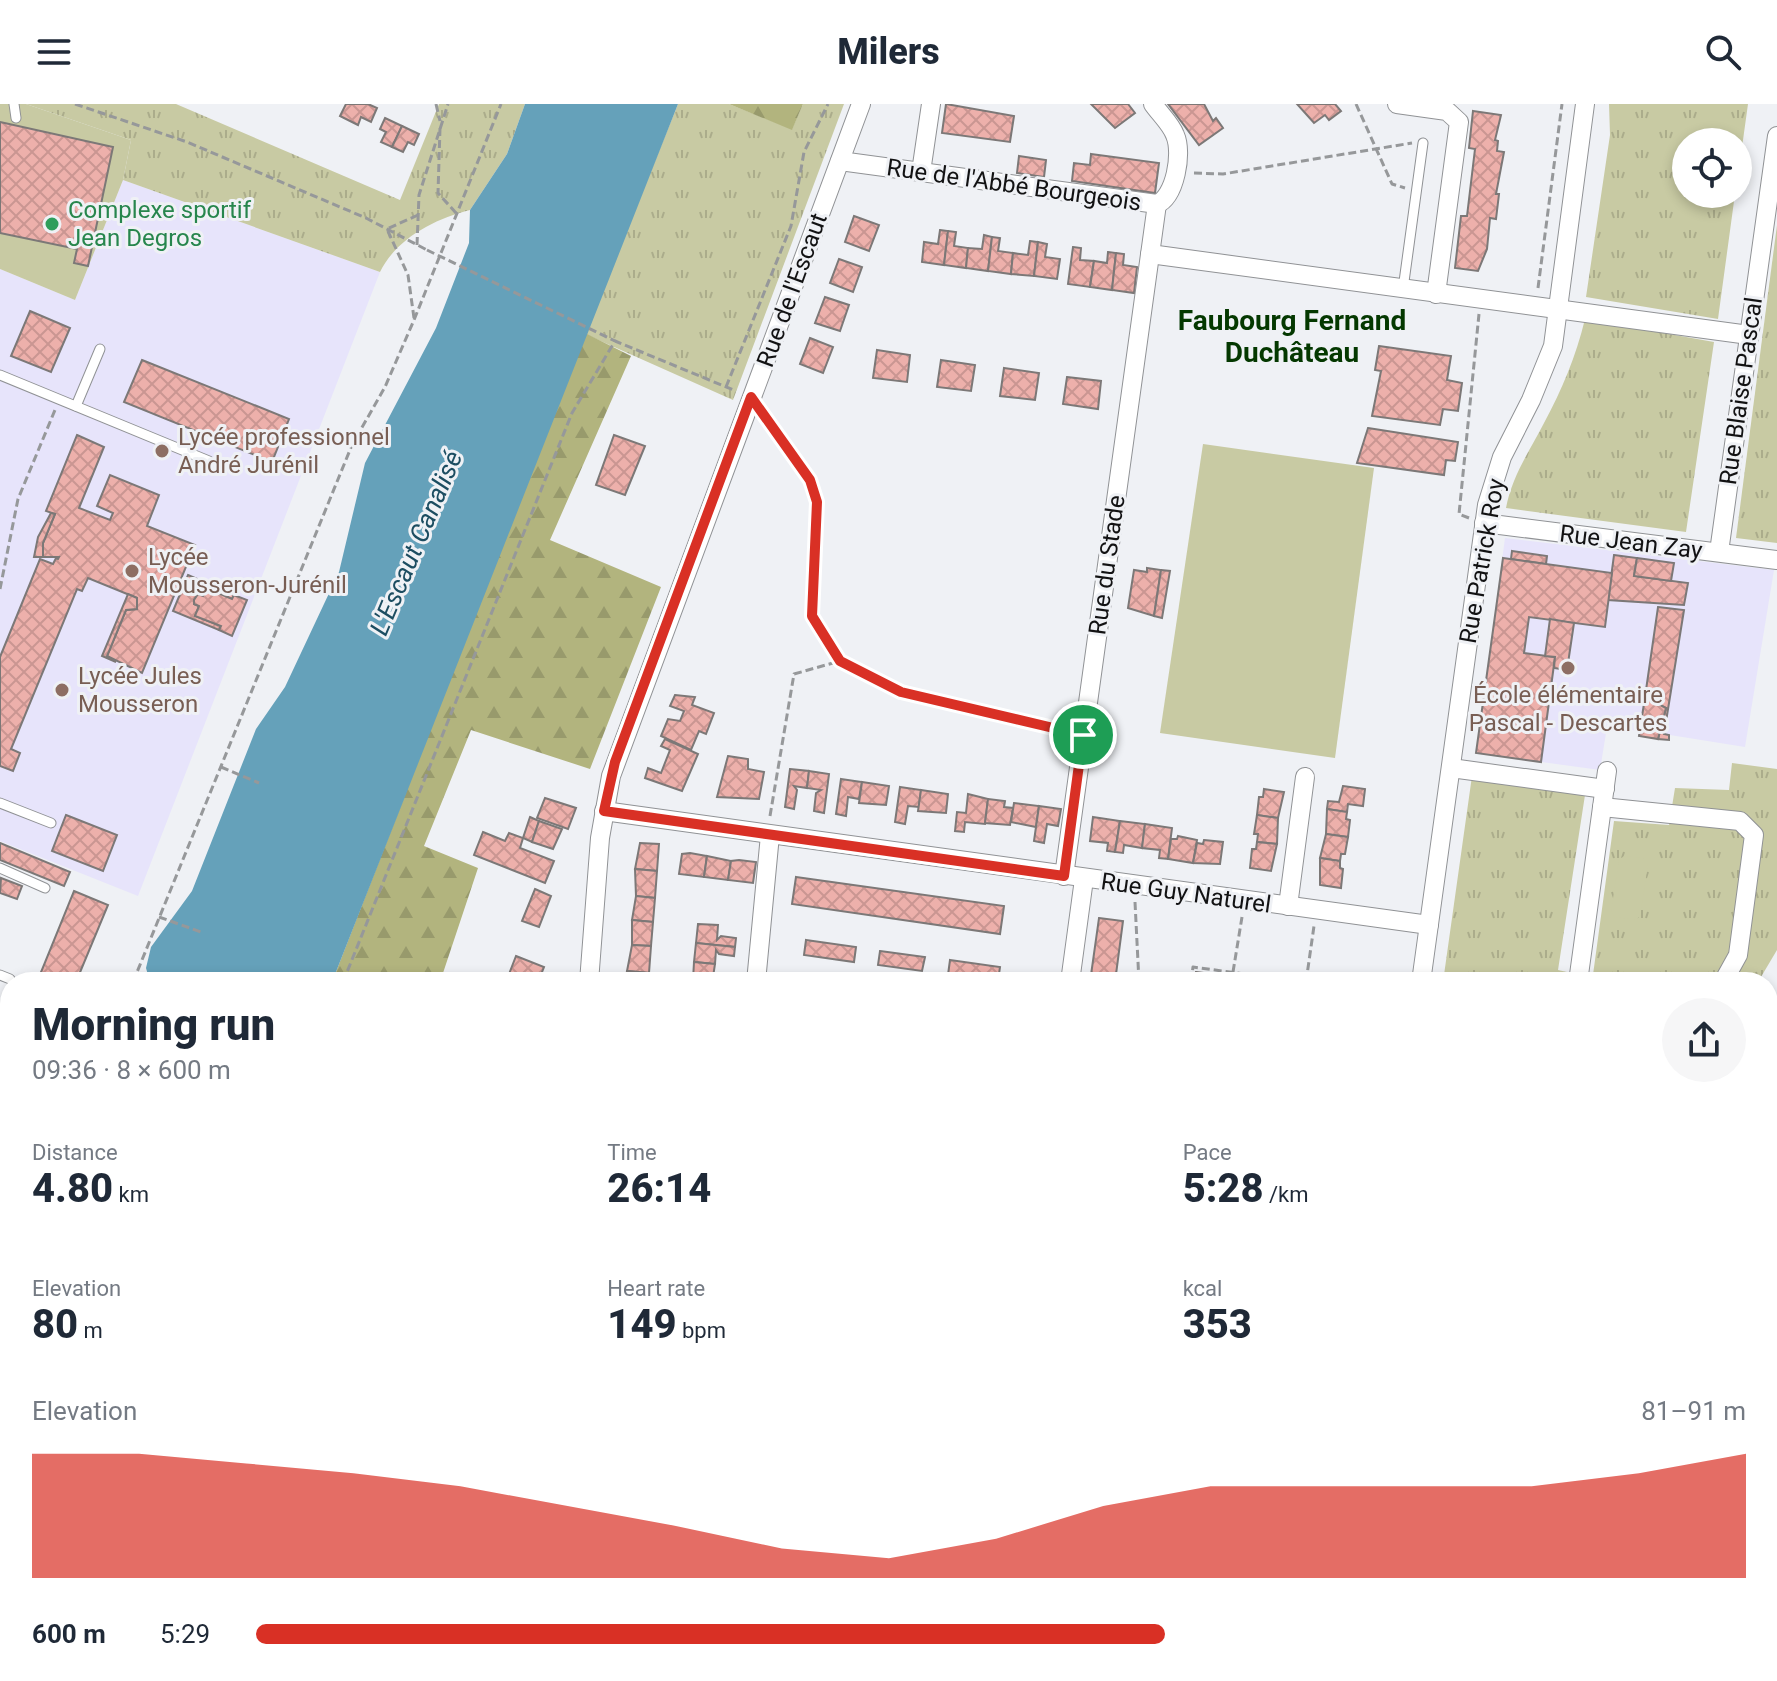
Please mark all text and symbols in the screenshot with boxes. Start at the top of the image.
icon: menu [32,30,76,74]
icon: search [1701,30,1745,74]
text: Milers [837,31,940,73]
map controls [1672,128,1752,208]
button: locate [1672,128,1752,208]
street label: Rue de l'Abbé Bourgeois [885,153,1143,217]
place label: Complexe sportif Jean Degros [68,196,252,252]
street label: Rue de l'Escaut [751,209,833,371]
marker: Complexe sportif Jean Degros [43,215,61,233]
street label: Rue Blaise Pascal [1714,295,1768,487]
district label: Faubourg Fernand Duchâteau [1178,304,1406,369]
place label: Lycée professionnel André Jurénil [178,423,390,479]
marker: Lycée professionnel André Jurénil [153,442,171,460]
water label: L'Escaut Canalisé [364,446,468,640]
street label: Rue Patrick Roy [1454,476,1510,646]
street label: Rue du Stade [1083,493,1131,637]
street label: Rue Jean Zay [1558,519,1705,565]
place label: Lycée Mousseron-Jurénil [148,543,347,599]
marker: Lycée Mousseron-Jurénil [123,562,141,580]
marker: École élémentaire Pascal - Descartes [1559,659,1577,677]
place label: Lycée Jules Mousseron [78,662,202,718]
marker: Lycée Jules Mousseron [53,681,71,699]
place label: École élémentaire Pascal - Descartes [1469,681,1667,737]
pin [1049,701,1117,769]
icon: arrive [1061,713,1105,757]
street label: Rue Guy Naturel [1099,867,1273,919]
button: share [1662,998,1746,1082]
text: Morning run [32,999,275,1051]
text: 09:36 · 8 × 600 m [32,1055,231,1085]
text: Distance [32,1140,118,1165]
text: Time [607,1140,657,1165]
text: Pace [1183,1140,1232,1165]
text: 4.80 [32,1165,113,1212]
text: 26:14 [607,1165,711,1212]
text: 5:28 [1183,1165,1264,1212]
text: km [113,1182,149,1207]
text: /km [1264,1182,1308,1207]
text: Elevation [32,1276,121,1301]
text: Heart rate [607,1276,705,1301]
text: kcal [1183,1276,1222,1301]
text: 80 [32,1301,78,1348]
text: 149 [607,1301,677,1348]
text: 353 [1183,1301,1252,1348]
text: m [78,1318,103,1343]
text: bpm [677,1318,726,1343]
text: Elevation [32,1396,137,1426]
text: 81–91 m [1641,1396,1746,1426]
text: 600 m [32,1619,106,1649]
text: 5:29 [160,1619,210,1649]

